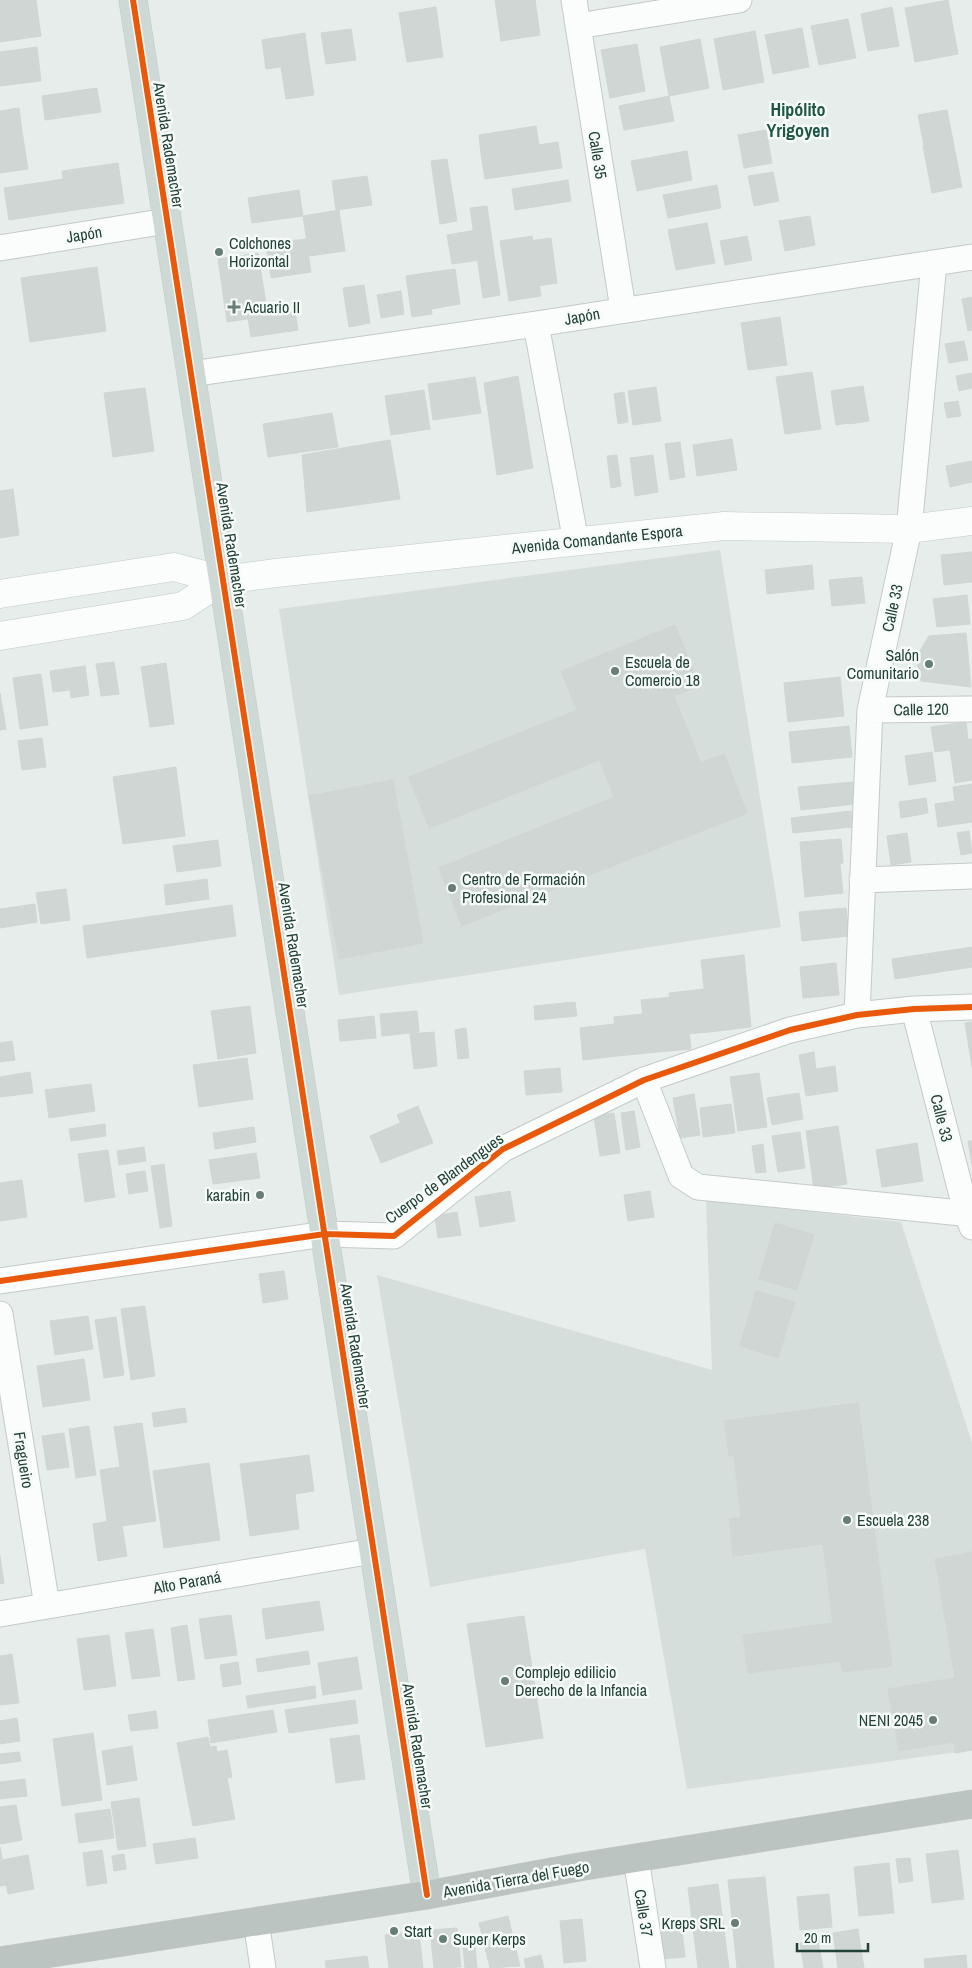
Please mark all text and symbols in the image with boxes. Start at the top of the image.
street label: Avenida Rademacher [148,80,190,210]
district label: Hipólito Yrigoyen [766,97,830,143]
street label: Calle 35 [583,130,613,180]
street label: Japón [65,220,103,248]
place label: Colchones Horizontal [229,232,291,272]
marker: Colchones Horizontal [213,246,225,258]
place label: Acuario II [243,296,300,318]
marker: Acuario II [228,301,240,313]
street label: Japón [562,302,602,330]
street label: Avenida Rademacher [211,480,253,610]
street label: Avenida Comandante Espora [509,519,684,559]
street label: Calle 33 [876,582,908,634]
place label: Salón Comunitario [847,644,919,684]
place label: Escuela de Comercio 18 [625,651,700,691]
marker: Salón Comunitario [923,658,935,670]
marker: Escuela de Comercio 18 [609,665,621,677]
street label: Calle 120 [893,698,949,720]
place label: Centro de Formación Profesional 24 [462,868,585,908]
street label: Avenida Rademacher [273,880,315,1010]
marker: Centro de Formación Profesional 24 [446,882,458,894]
street label: Calle 33 [926,1092,958,1144]
street label: Cuerpo de Blandengues [380,1128,508,1228]
place label: karabin [206,1184,250,1206]
marker: karabin [254,1189,266,1201]
street label: Avenida Rademacher [335,1281,377,1411]
street label: Fragueiro [9,1430,39,1490]
place label: Escuela 238 [857,1509,929,1531]
marker: Escuela 238 [841,1514,853,1526]
street label: Alto Paraná [150,1565,223,1599]
place label: Complejo edilicio Derecho de la Infancia [515,1661,648,1701]
marker: Complejo edilicio Derecho de la Infancia [499,1675,511,1687]
street label: Avenida Rademacher [397,1681,439,1811]
place label: NENI 2045 [859,1709,923,1731]
marker: NENI 2045 [927,1714,939,1726]
street label: Avenida Tierra del Fuego [440,1855,591,1903]
street label: Calle 37 [629,1888,659,1938]
place label: Kreps SRL [662,1912,726,1934]
marker: Kreps SRL [729,1917,741,1929]
place label: Start [404,1920,432,1942]
scale bar [797,1920,868,1952]
marker: Start [388,1925,400,1937]
text: 20 m [804,1927,831,1948]
place label: Super Kerps [453,1928,526,1950]
marker: Super Kerps [437,1933,449,1945]

